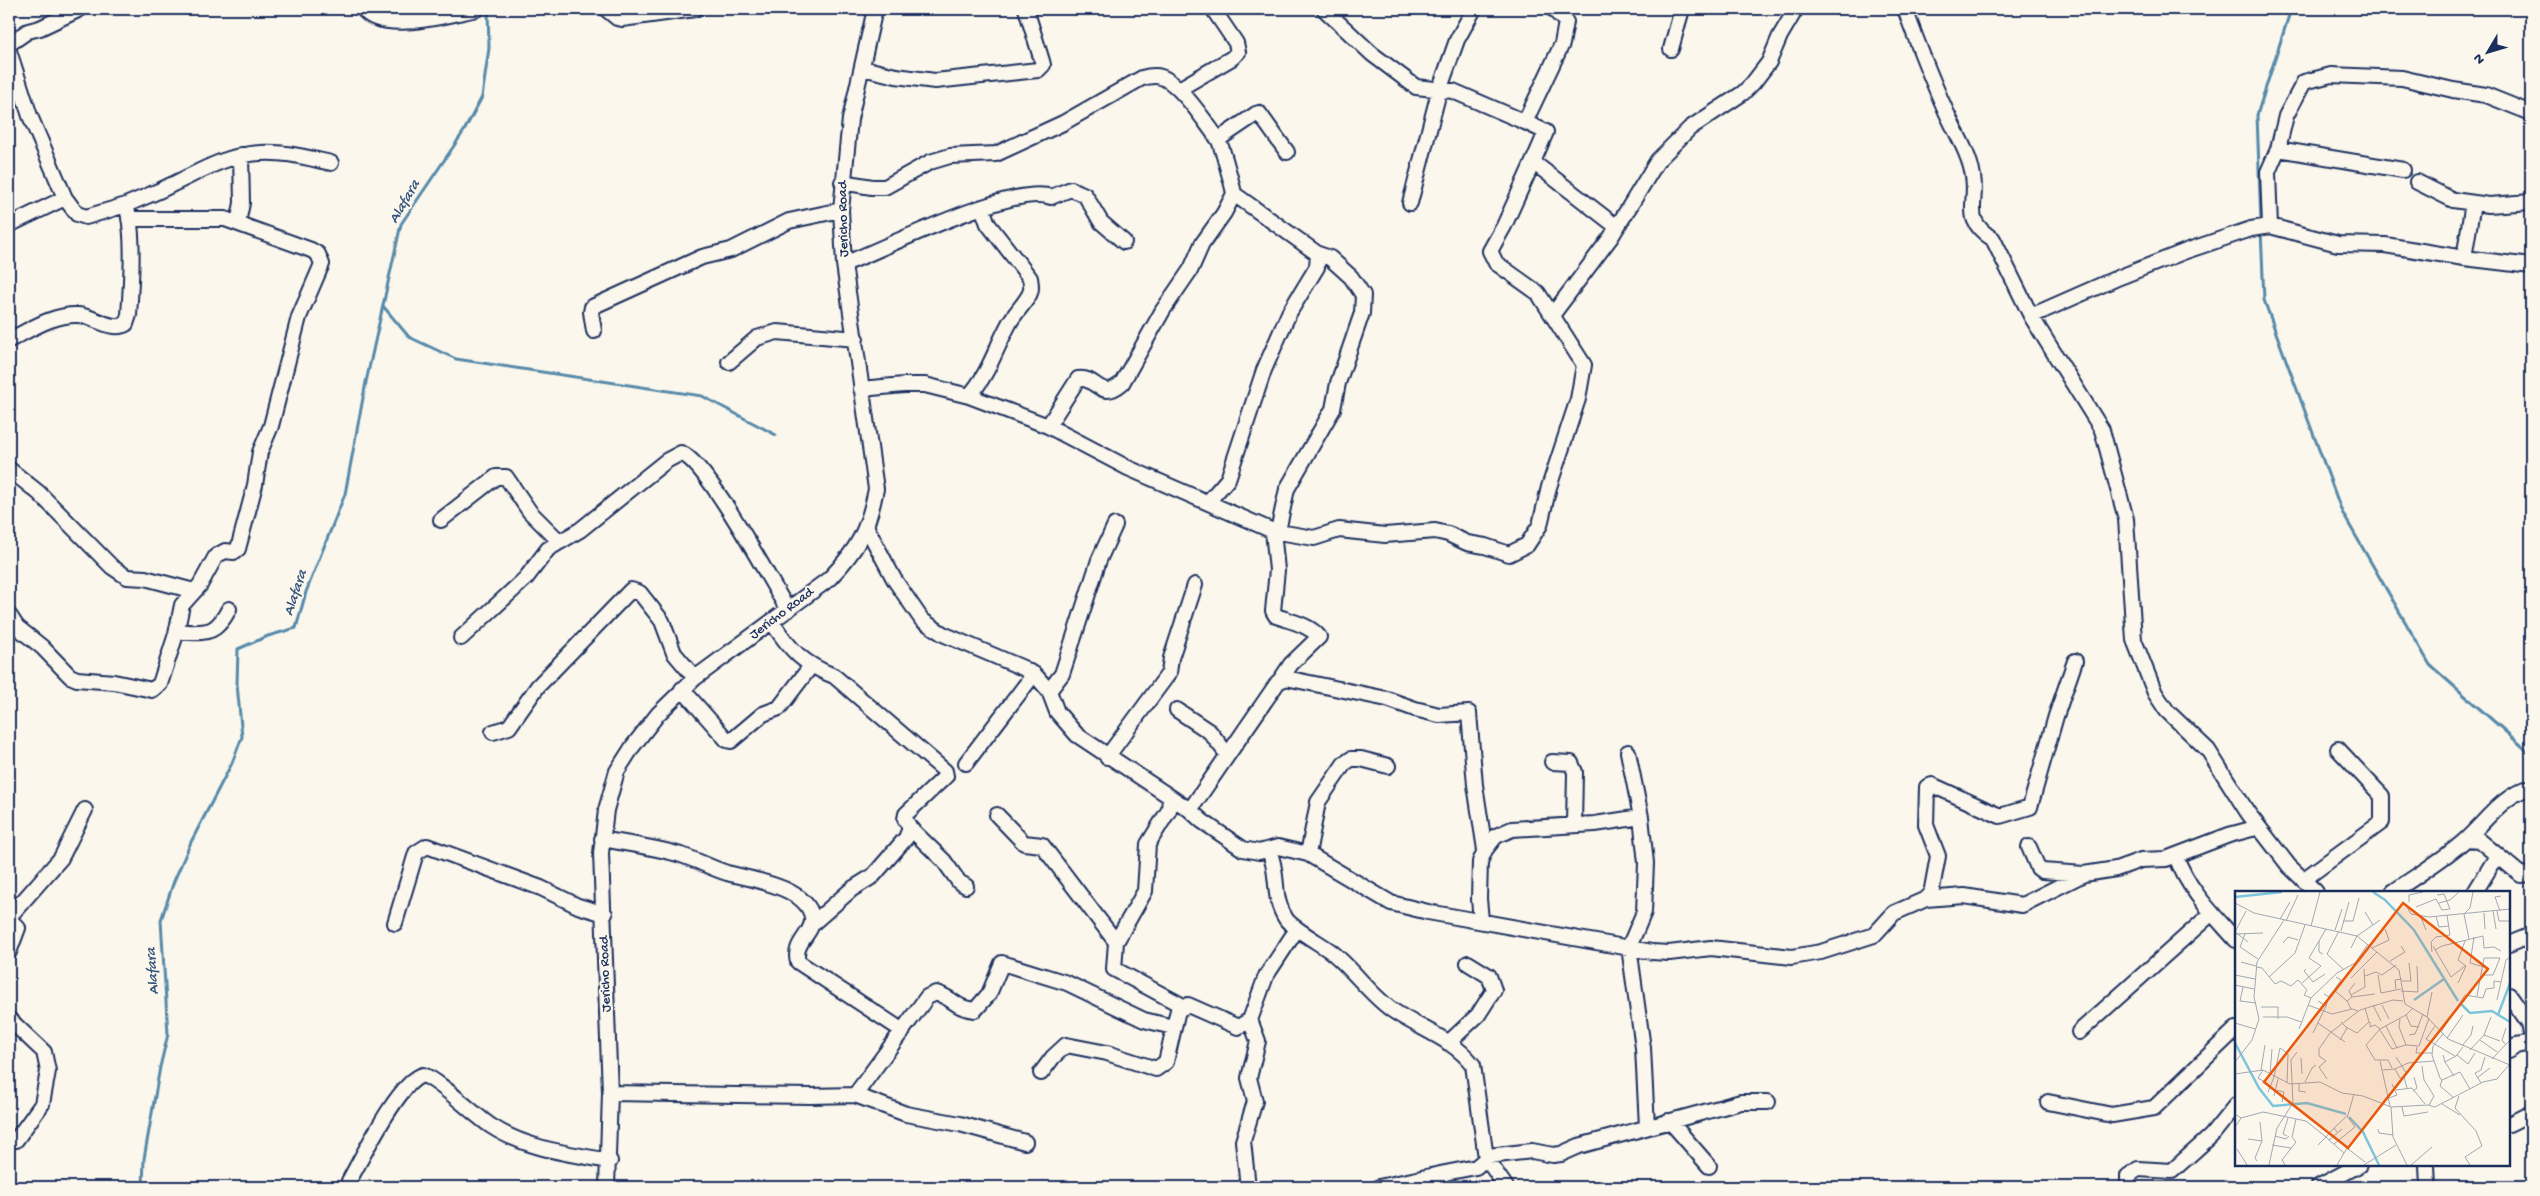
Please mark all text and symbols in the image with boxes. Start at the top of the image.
north arrow [2462,28,2512,78]
text: N [2470,50,2489,67]
water label: Alafara [385,176,425,227]
street label: Jericho Road [835,179,853,257]
water label: Alafara [280,566,312,618]
street label: Jericho Road [747,583,819,644]
inset map [2235,891,2510,1166]
street label: Jericho Road [596,934,616,1012]
water label: Alafara [142,945,164,995]

